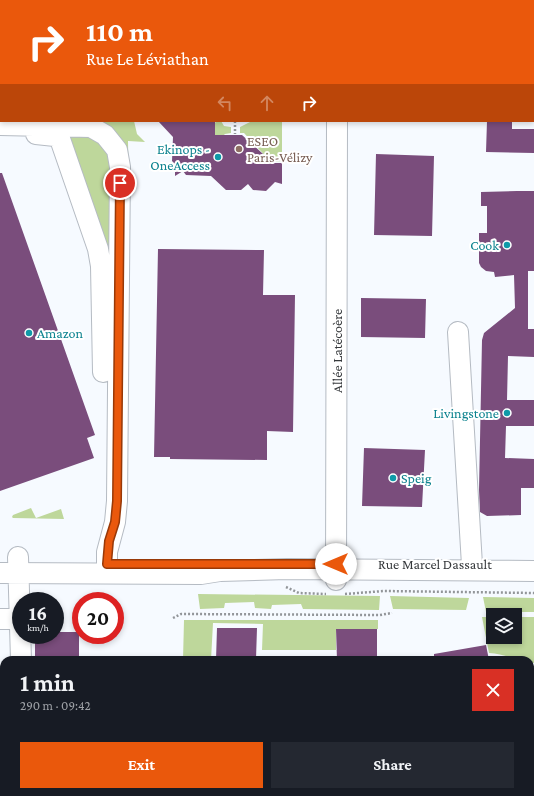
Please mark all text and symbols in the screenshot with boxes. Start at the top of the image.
icon: right [20,16,72,68]
text: 110 m [86,16,153,47]
text: Rue Le Léviathan [86,49,209,69]
icon: left [214,92,236,114]
icon: ahead [256,92,278,114]
icon: right [298,92,320,114]
place label: ESEO Paris-Vélizy [247,133,313,165]
place label: Ekinops - OneAccess [150,141,210,173]
marker: ESEO Paris-Vélizy [234,144,244,154]
marker: Ekinops - OneAccess [213,152,223,162]
pin [103,166,137,200]
icon: arrive [109,172,131,194]
place label: Cook [470,237,499,253]
marker: Cook [502,240,512,250]
street label: Allée Latécoère [329,309,345,393]
place label: Amazon [37,325,84,341]
marker: Amazon [24,328,34,338]
place label: Livingstone [433,405,499,421]
marker: Livingstone [502,408,512,418]
place label: Speig [401,470,432,486]
marker: Speig [388,473,398,483]
position arrow [315,543,357,585]
street label: Rue Marcel Dassault [378,556,492,572]
speed limit sign: 20 [72,592,124,644]
text: 16 [29,602,47,624]
map controls [486,608,522,644]
button: layers [486,608,522,644]
text: km/h [27,622,49,633]
text: 1 min [20,669,75,696]
button: close [472,669,514,711]
text: 290 m · 09:42 [20,698,91,713]
button: Exit [20,742,263,788]
button: Share [271,742,514,788]

